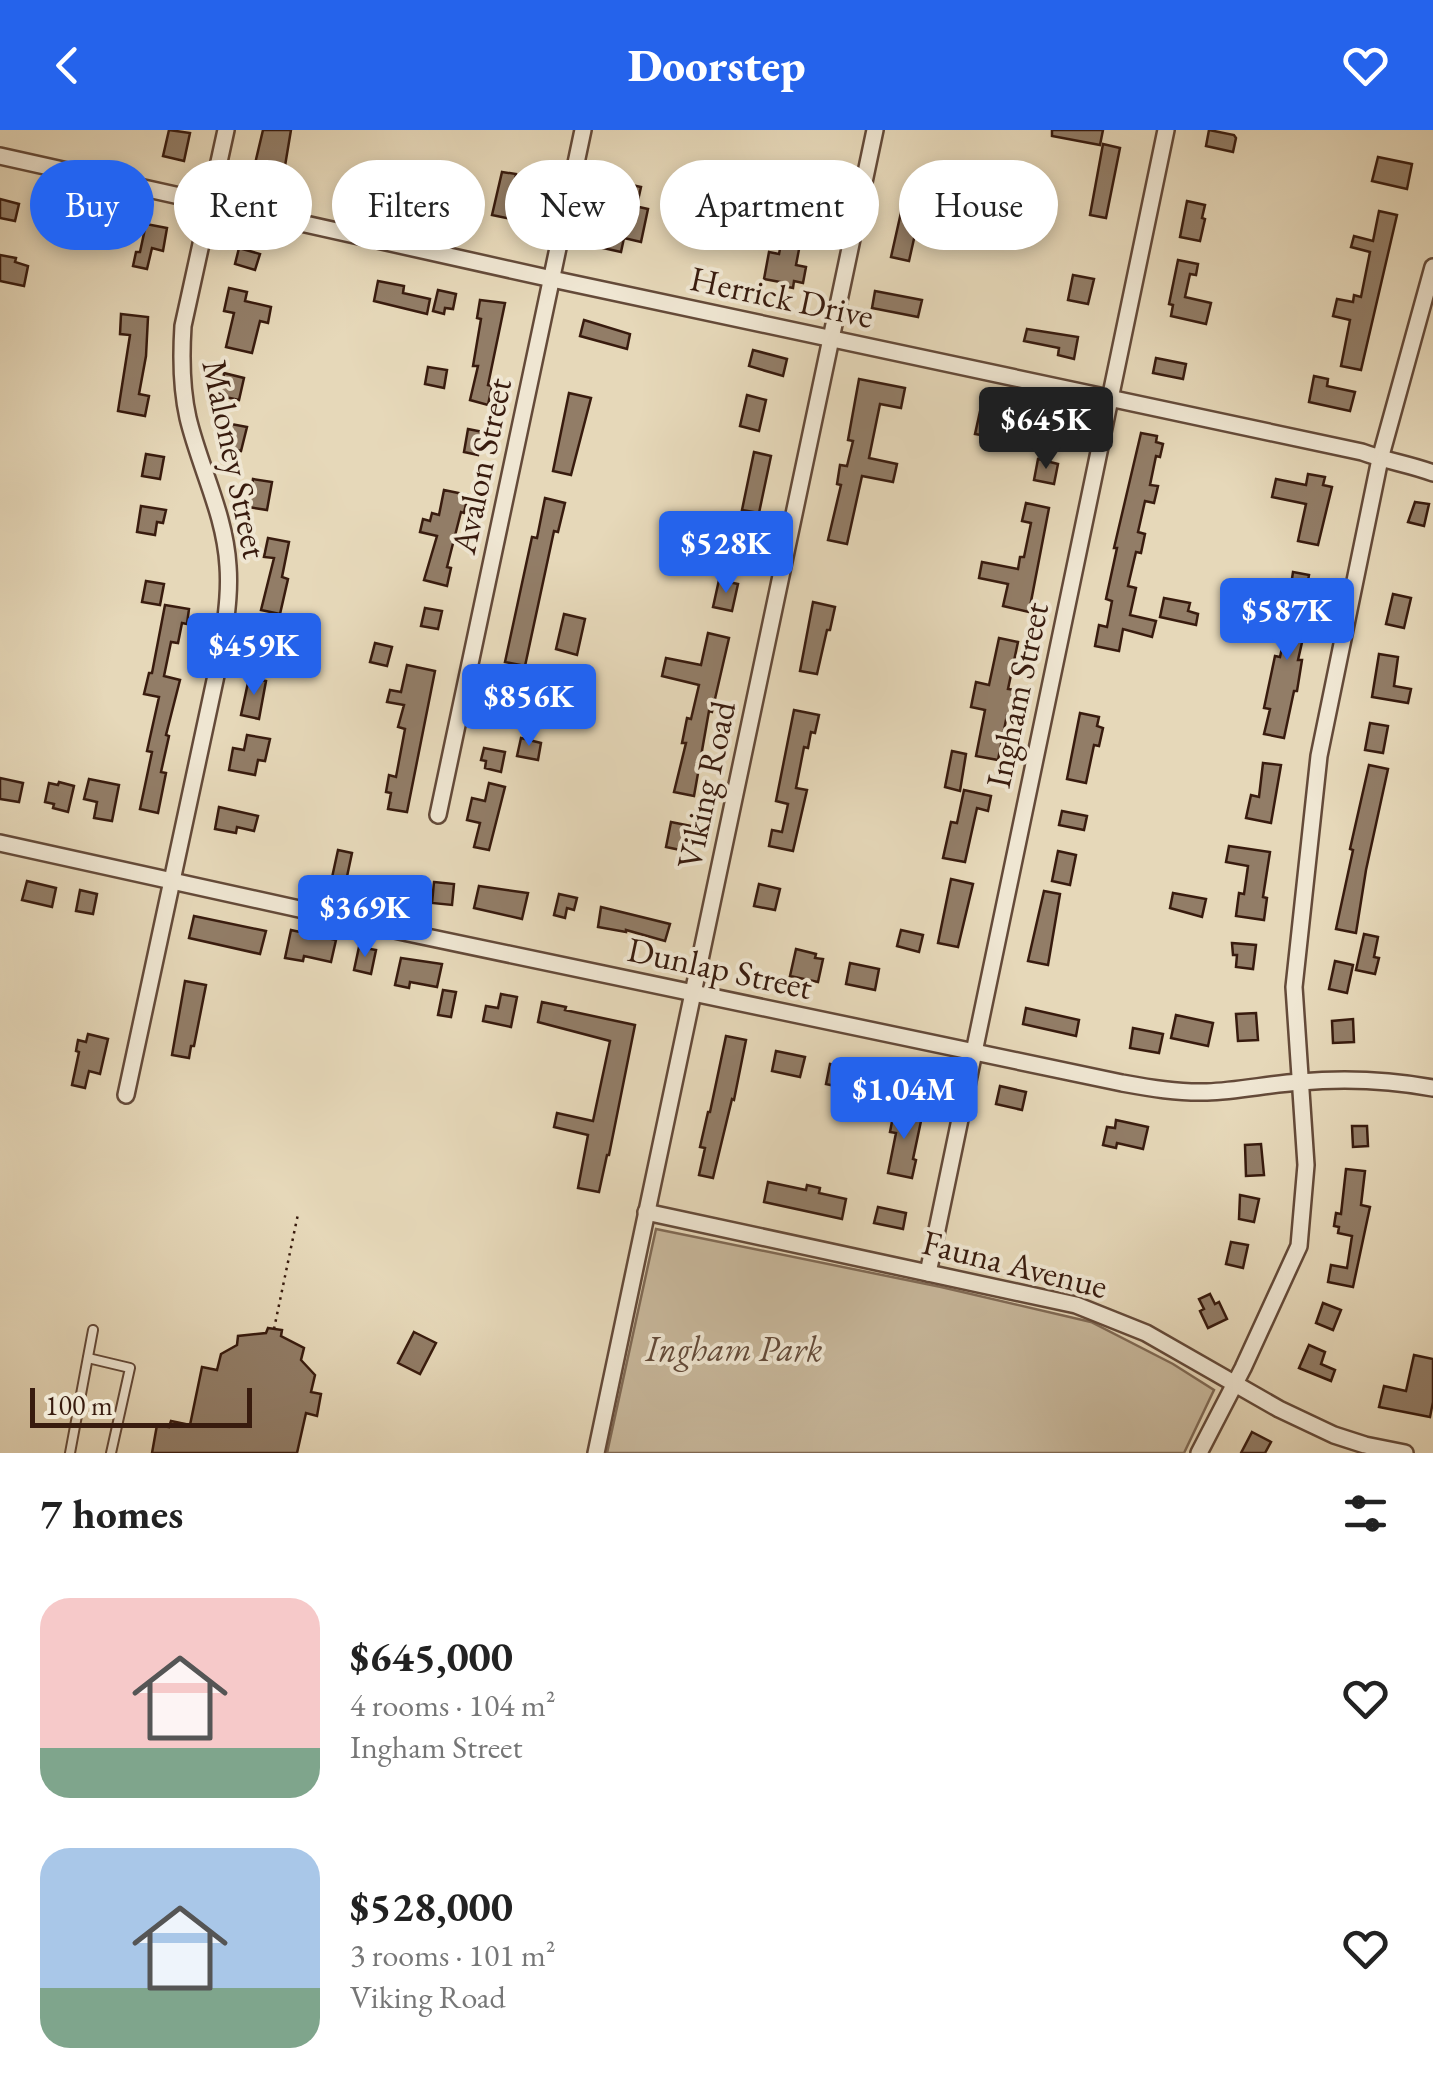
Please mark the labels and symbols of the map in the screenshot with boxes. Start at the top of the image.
street label: Herrick Drive [686,255,878,338]
street label: Maloney Street [192,355,278,562]
street label: Avalon Street [440,374,521,559]
pin: $645K [976,387,1116,472]
pin: $528K [656,511,796,596]
pin: $587K [1217,578,1357,663]
street label: Ingham Street [975,598,1058,792]
pin: $459K [184,613,324,698]
pin: $856K [459,664,599,749]
street label: Viking Road [666,697,745,873]
pin: $369K [295,875,435,960]
street label: Dunlap Street [624,926,817,1009]
pin: $1.04M [823,1057,985,1142]
street label: Fauna Avenue [918,1219,1112,1308]
park label: Ingham Park [645,1326,823,1372]
scale bar [30,1383,252,1428]

